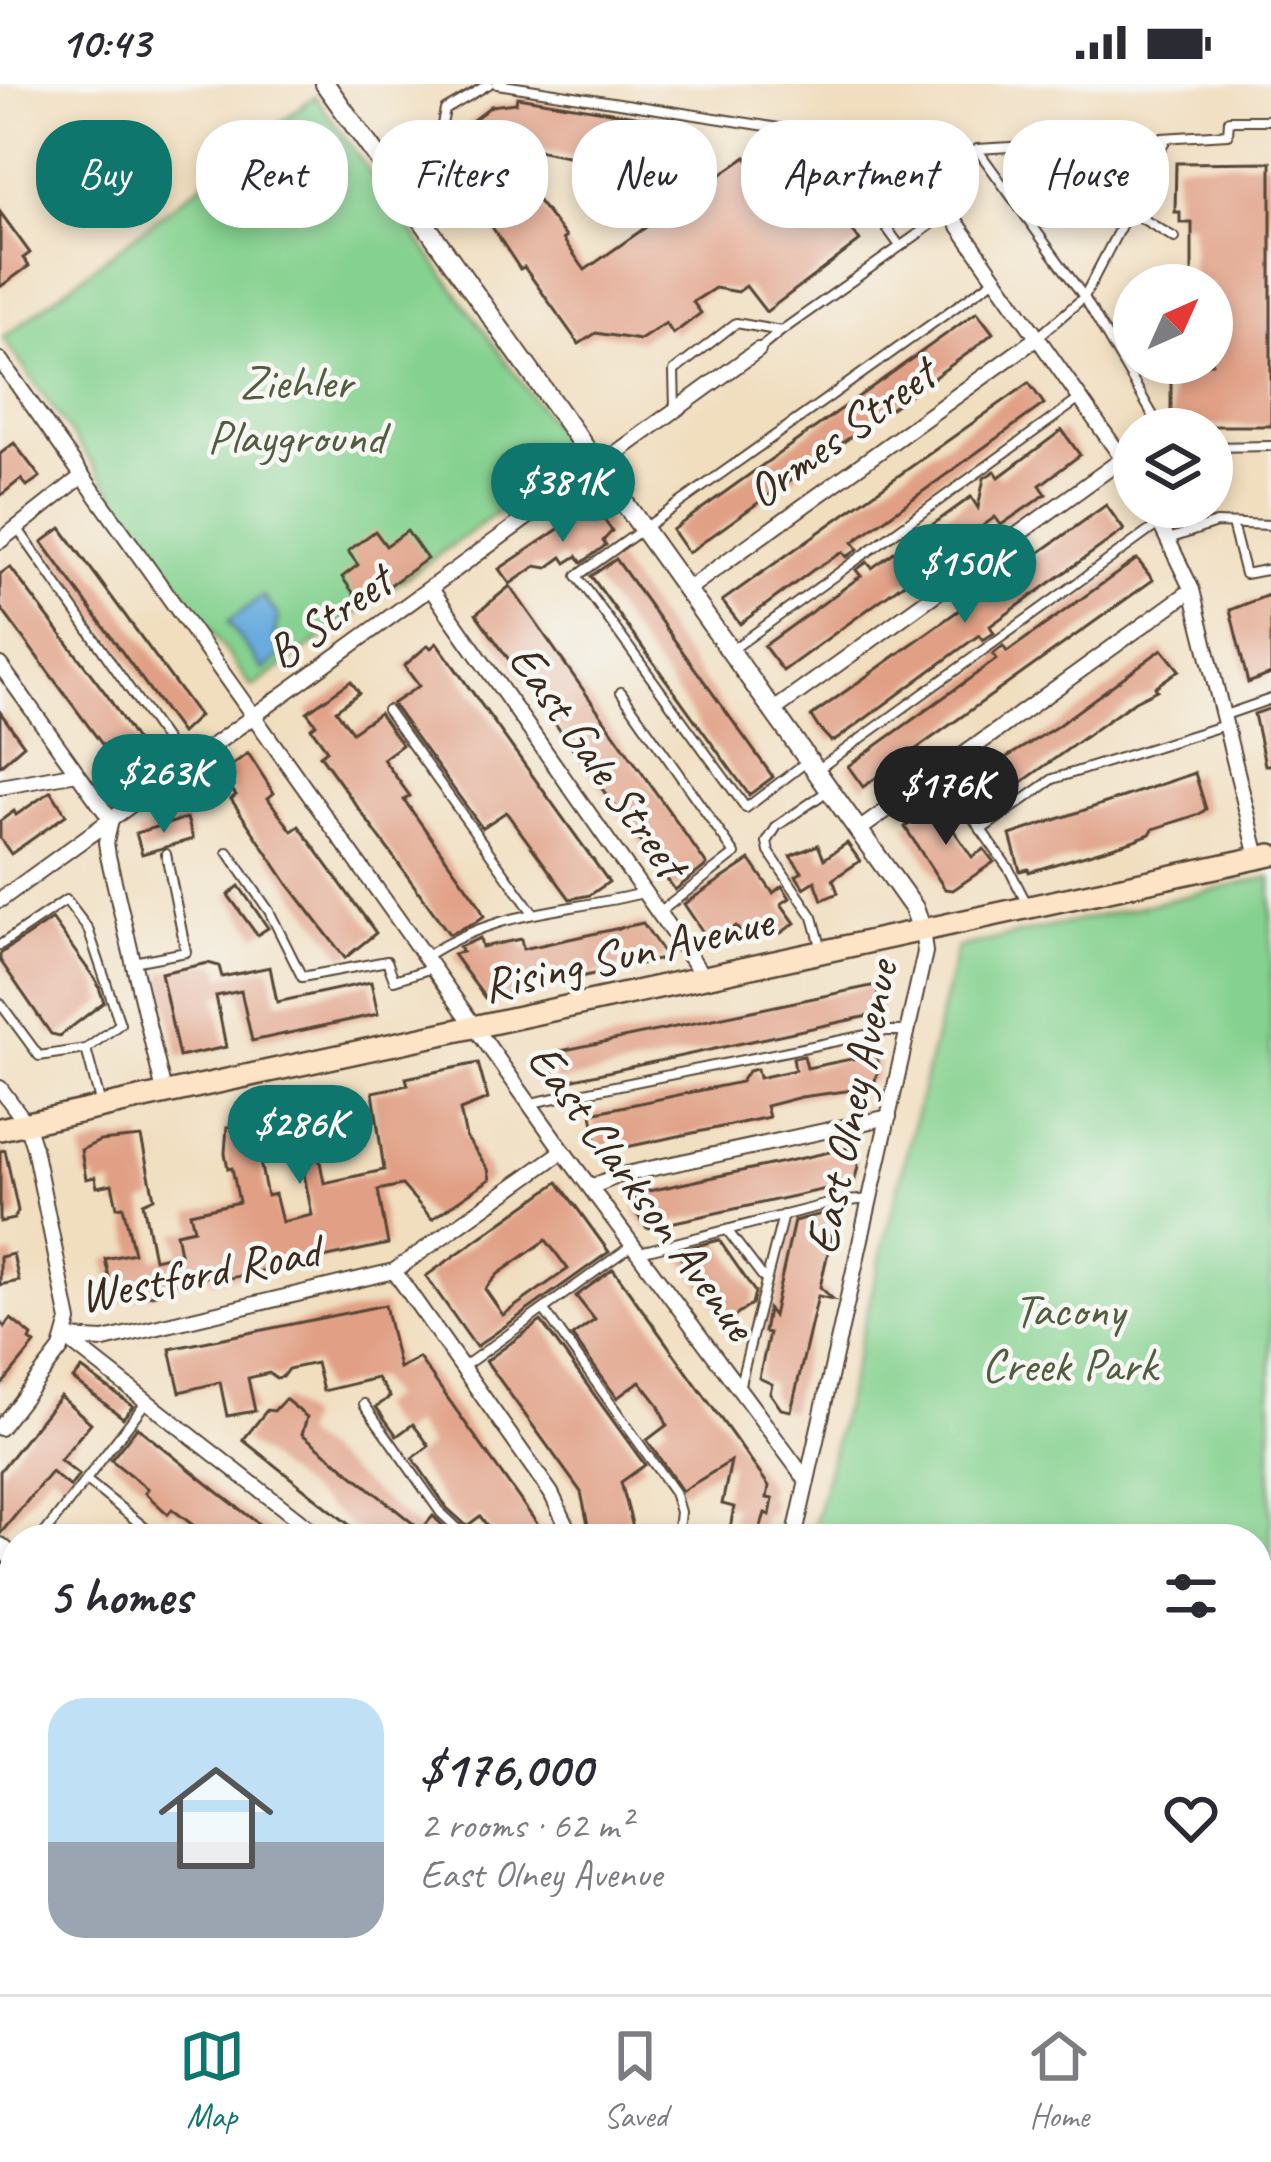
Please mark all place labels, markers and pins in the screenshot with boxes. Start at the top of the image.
pin: $381K [479,443,647,545]
pin: $150K [881,524,1049,626]
pin: $263K [80,734,248,836]
pin: $176K [862,746,1030,848]
pin: $286K [216,1085,384,1187]

